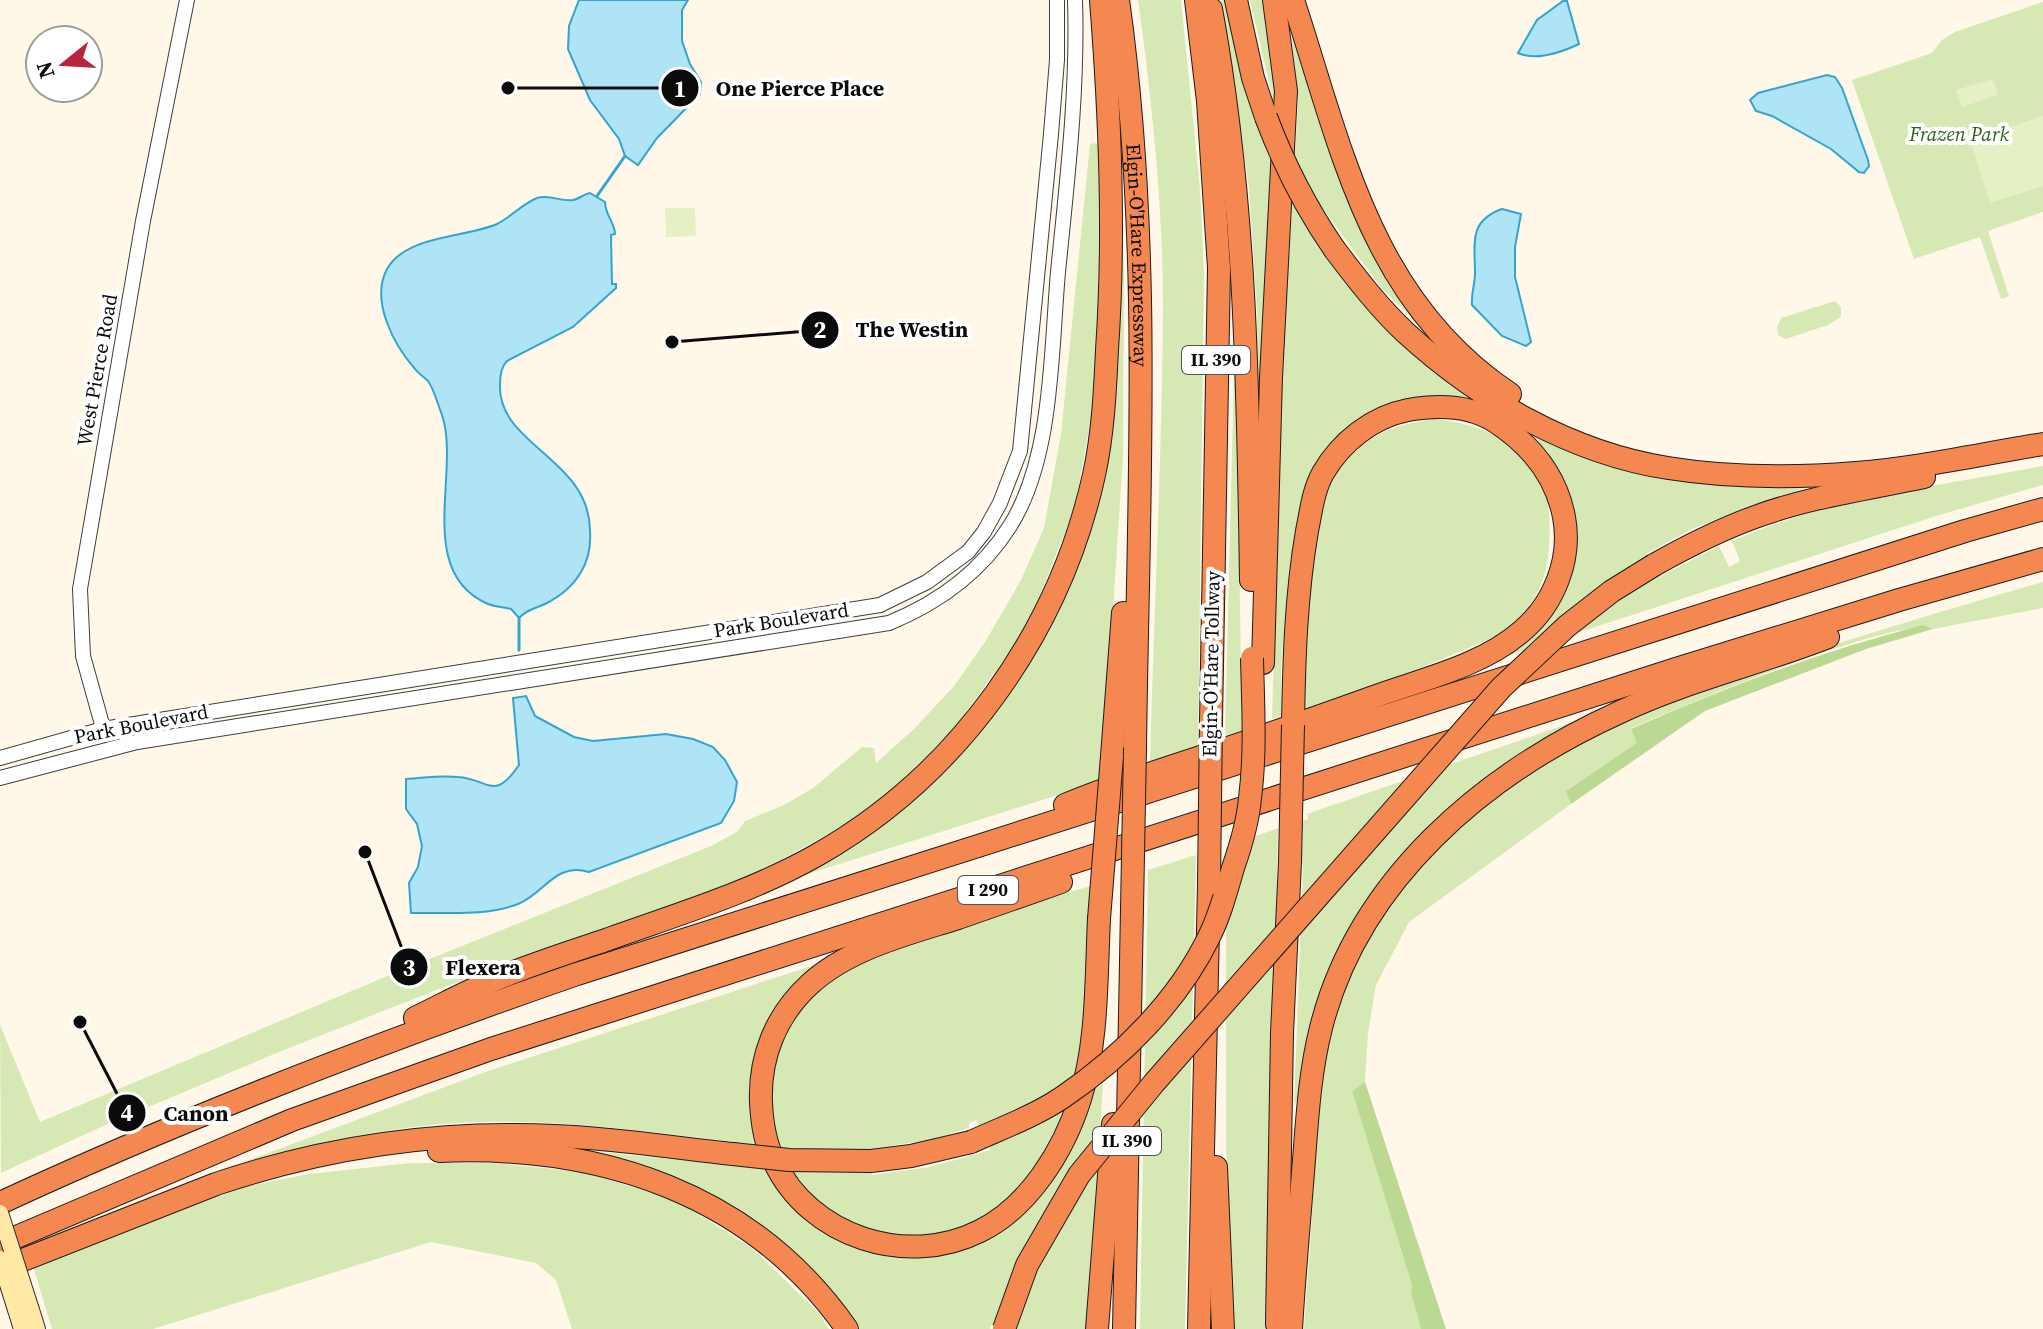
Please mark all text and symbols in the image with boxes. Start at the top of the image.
north arrow [24,24,104,104]
text: N [28,58,62,82]
callout: One Pierce Place [660,65,900,111]
text: 1 [673,72,687,105]
text: One Pierce Place [716,73,884,103]
park label: Frazen Park [1908,120,2009,148]
street label: Elgin-O'Hare Expressway [1119,142,1155,368]
street label: West Pierce Road [70,291,124,448]
callout: The Westin [800,307,985,353]
text: 2 [813,313,827,346]
text: The Westin [856,314,969,344]
road number: IL 390 [1182,346,1250,374]
street label: Elgin-O'Hare Tollway [1195,570,1227,757]
street label: Park Boulevard [712,595,851,644]
street label: Park Boulevard [72,697,211,751]
road number: I 290 [958,876,1018,904]
callout: Flexera [389,944,537,990]
text: 3 [402,951,416,984]
text: Flexera [445,952,521,982]
callout: Canon [107,1090,244,1136]
text: 4 [120,1096,134,1129]
text: Canon [164,1098,229,1128]
road number: IL 390 [1093,1127,1161,1155]

